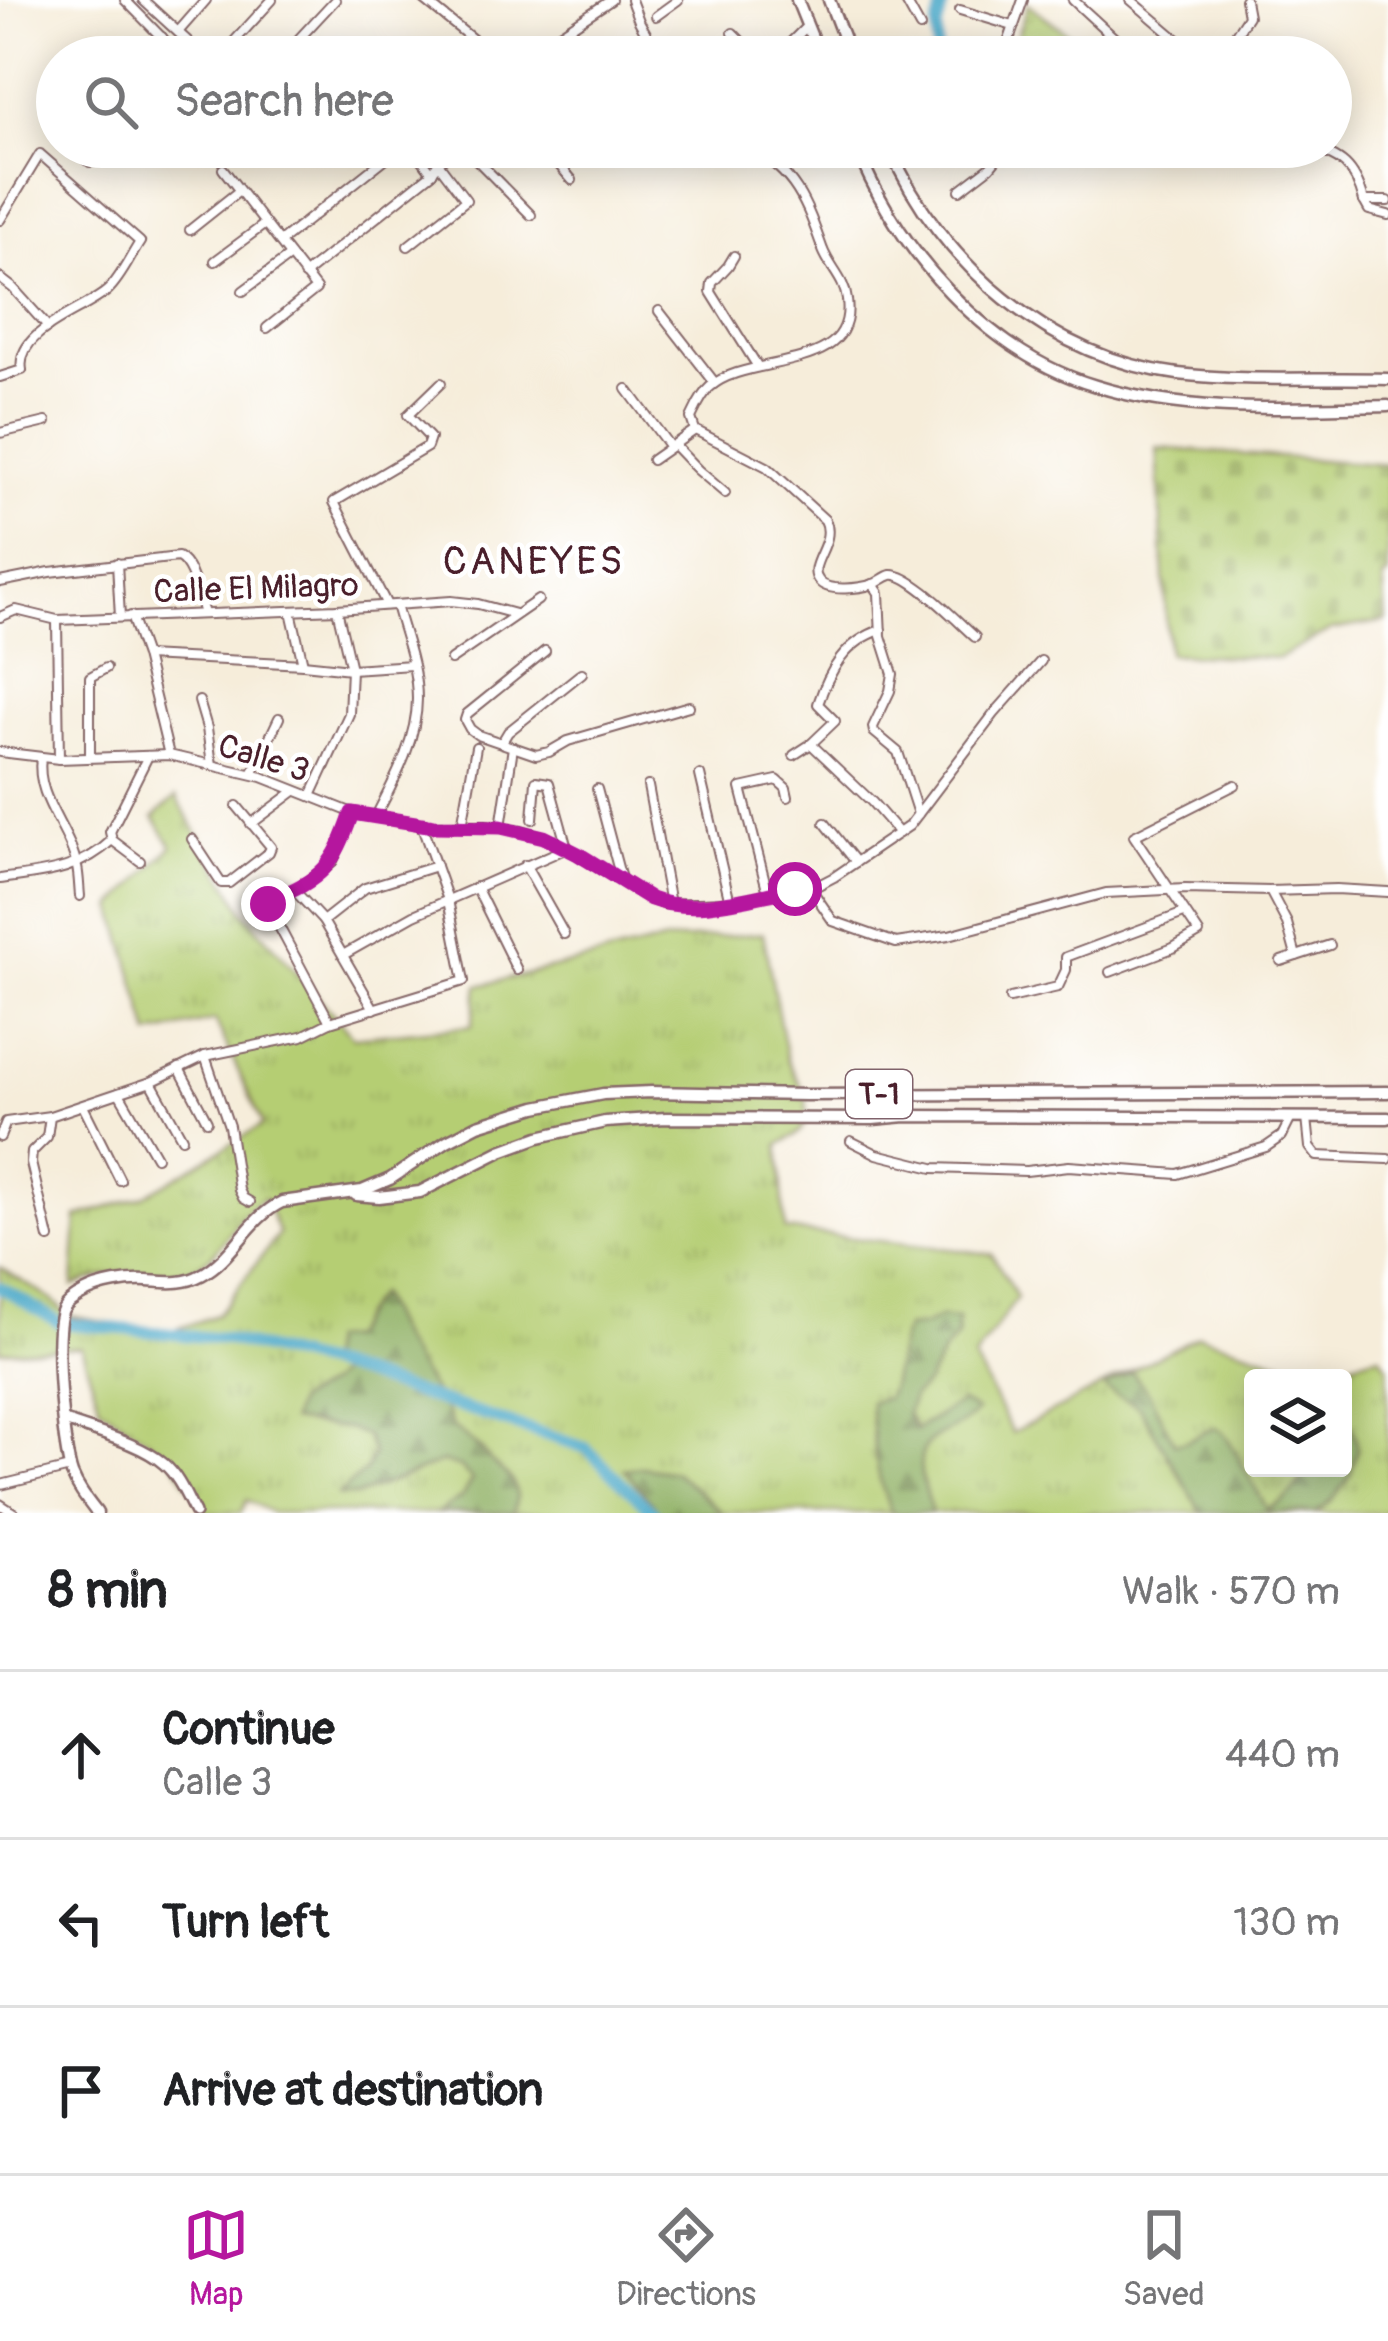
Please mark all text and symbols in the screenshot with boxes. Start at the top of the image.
search box [36,36,1352,168]
icon: search [78,69,144,135]
text: Search here [174,74,394,130]
district label: CANEYES [443,537,625,586]
street label: Calle El Milagro [153,564,359,613]
street label: Calle 3 [213,725,314,792]
route start [768,862,822,916]
route end [241,877,295,931]
road number: T-1 [846,1070,912,1118]
map controls [1244,1369,1352,1477]
button: layers [1244,1369,1352,1477]
text: 8 min [48,1559,168,1623]
text: Walk · 570 m [1122,1567,1340,1616]
text: Continue [162,1702,335,1758]
icon: ahead [48,1722,114,1788]
text: 440 m [1225,1730,1340,1779]
text: Calle 3 [162,1758,272,1807]
icon: left [48,1890,114,1956]
text: Turn left [162,1895,329,1951]
text: 130 m [1233,1898,1340,1947]
icon: arrive [48,2058,114,2124]
text: Arrive at destination [162,2063,543,2119]
tab: Map [183,2202,249,2315]
tab: Directions [616,2202,756,2315]
tab: Saved [1123,2202,1205,2315]

